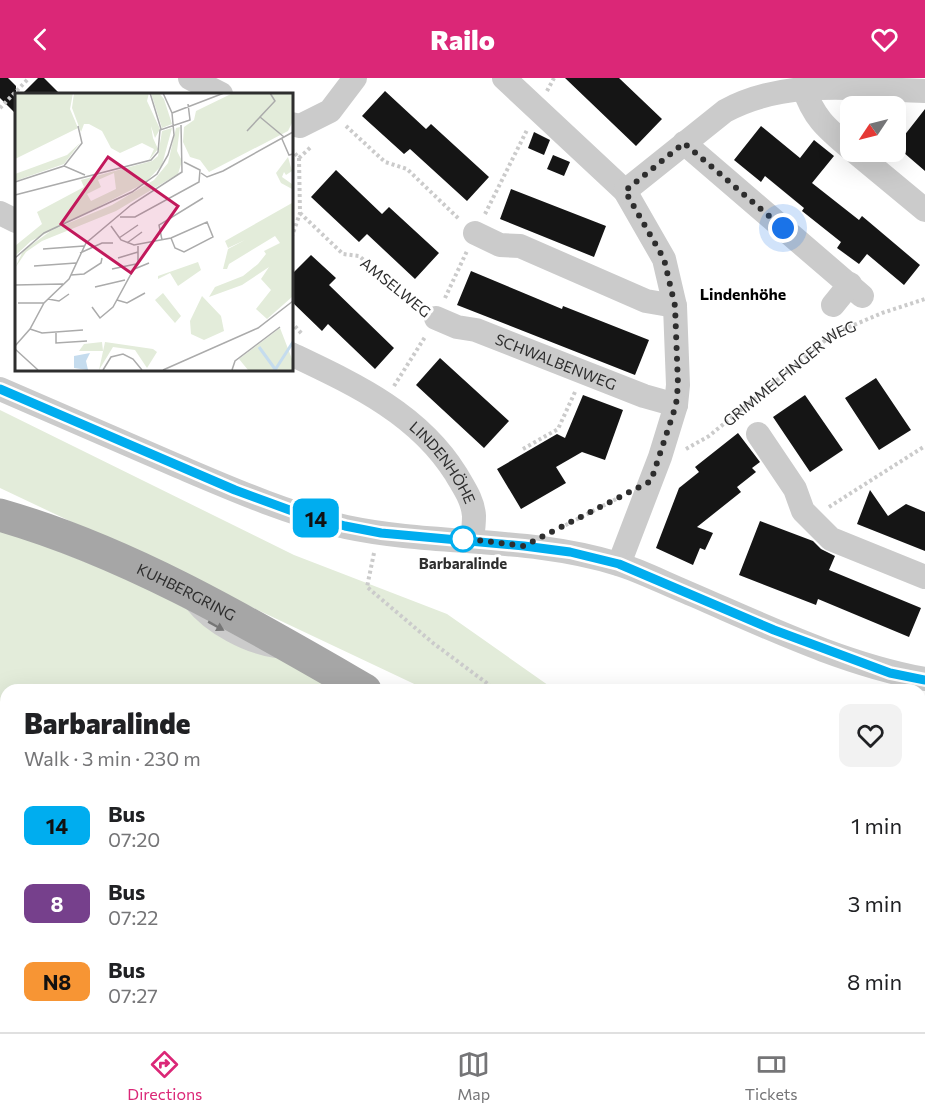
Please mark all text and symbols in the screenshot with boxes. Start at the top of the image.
icon: back [24,23,57,56]
text: Railo [430,23,495,56]
icon: heart [868,23,901,56]
inset map [15,93,292,370]
north arrow [840,96,906,162]
map controls [840,96,906,162]
your location [768,213,798,243]
street label: AMSELWEG [357,253,435,321]
district label: Lindenhöhe [700,284,786,303]
street label: GRIMMELFINGER WEG [719,316,858,430]
street label: SCHWALBENWEG [493,330,619,393]
street label: LINDENHÖHE [406,417,480,506]
line badge: 14 [289,498,343,538]
text: 14 [305,506,327,531]
marker: Barbaralinde [450,526,476,552]
place label: Barbaralinde [419,554,507,572]
street label: KUHBERGRING [134,559,239,624]
one-way arrow [207,621,224,631]
button: heart [839,704,902,767]
text: Barbaralinde [24,706,190,740]
text: Walk · 3 min · 230 m [24,746,201,770]
text: Bus [108,800,145,827]
text: 1 min [851,812,902,839]
text: 14 [46,813,68,838]
text: 07:20 [108,827,160,851]
text: Bus [108,878,145,905]
text: 3 min [848,890,902,917]
text: 8 [51,891,64,916]
text: 07:22 [108,905,158,929]
text: Bus [108,956,145,983]
text: 8 min [847,968,902,995]
text: N8 [43,969,71,994]
text: 07:27 [108,983,158,1007]
tab: Directions [127,1048,202,1103]
tab: Map [457,1048,490,1103]
tab: Tickets [745,1048,798,1103]

